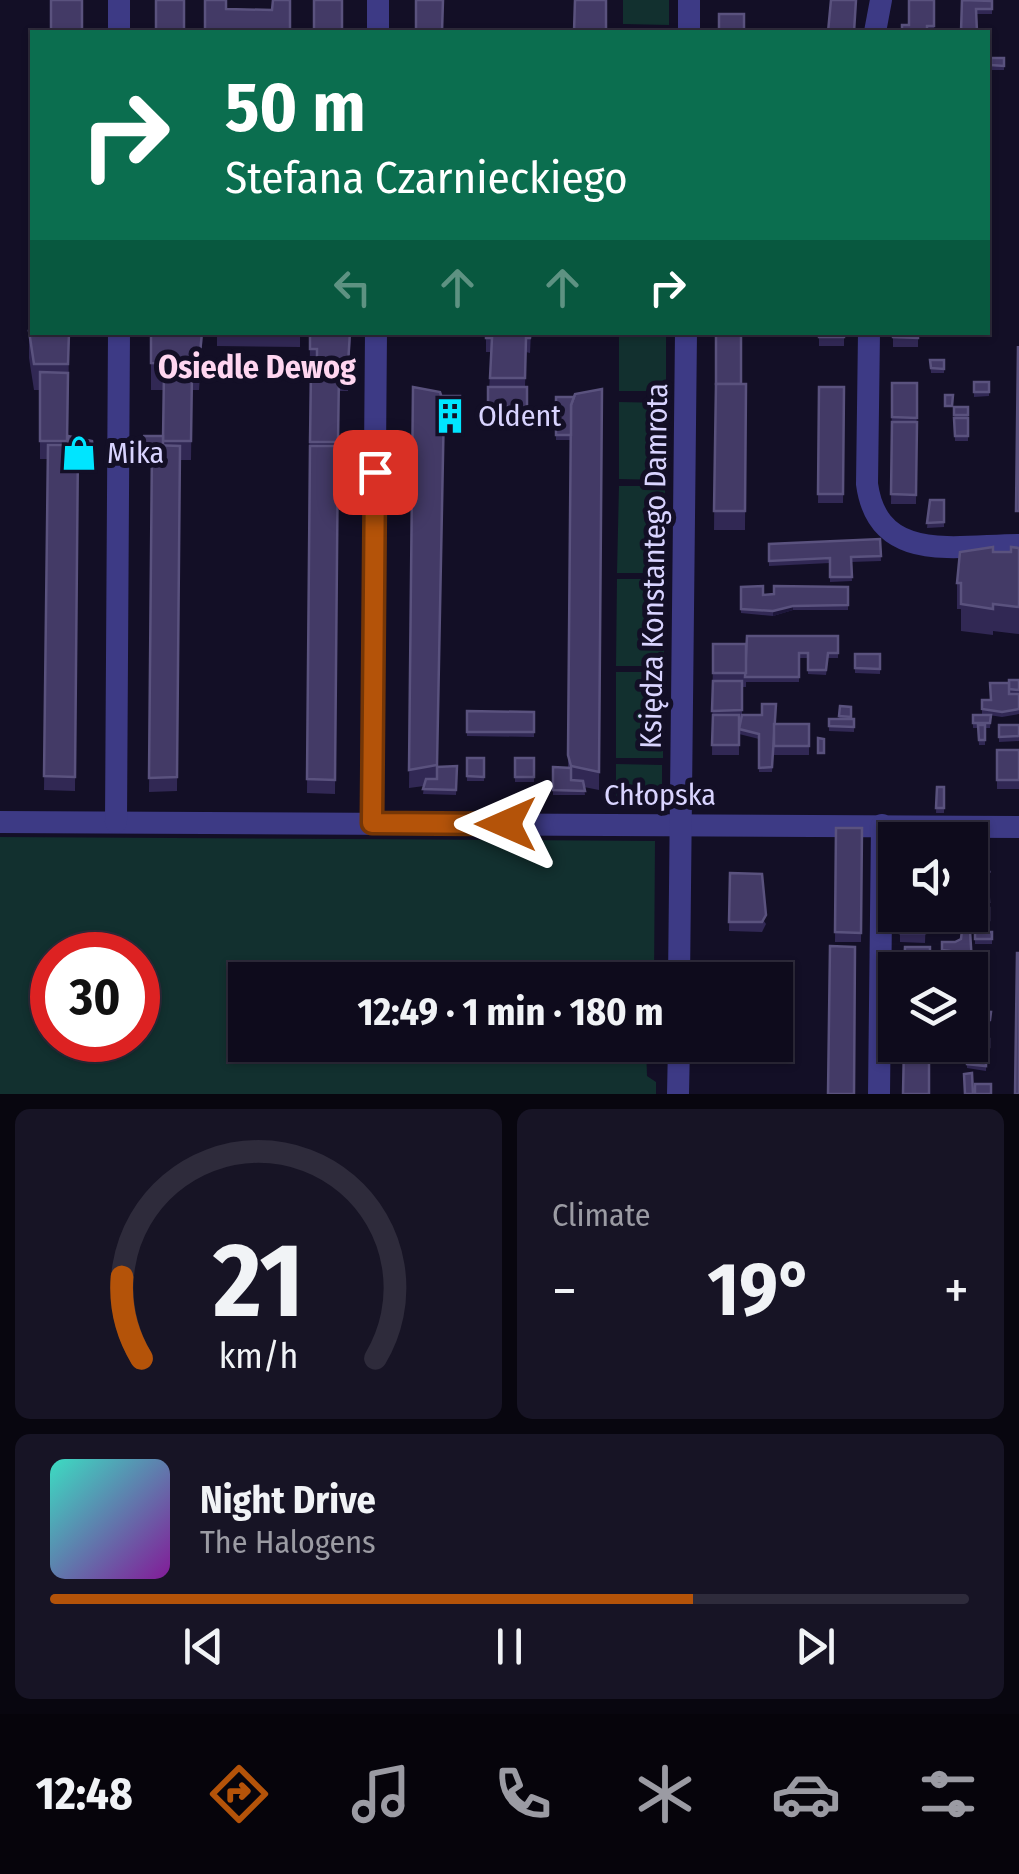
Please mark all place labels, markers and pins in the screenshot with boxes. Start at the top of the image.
building icon: Oldent [431,397,469,435]
place label: Oldent [478,398,561,434]
pin [333,430,418,515]
shop icon: Mika [60,434,98,472]
place label: Mika [107,435,164,471]

